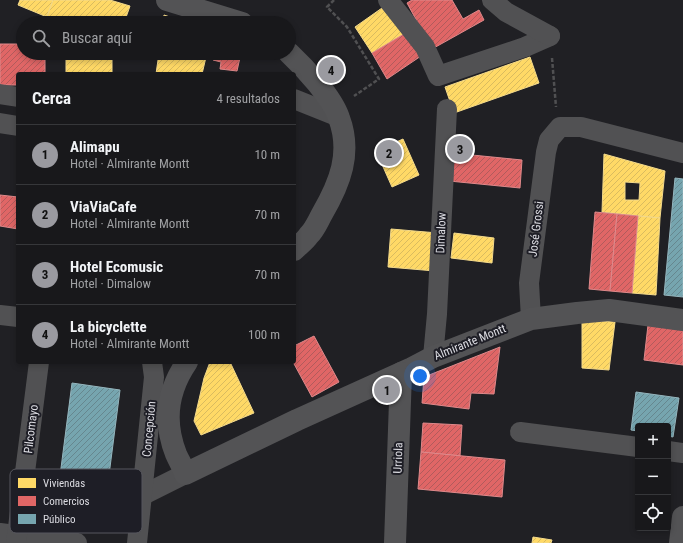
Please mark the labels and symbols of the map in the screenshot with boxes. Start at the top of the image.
pin: 4 [318,55,344,85]
pin: 3 [447,134,473,164]
pin: 2 [376,138,402,168]
street label: José Grossi [526,200,546,258]
street label: Dimalow [433,212,449,254]
street label: Almirante Montt [432,321,508,363]
your location [410,366,430,386]
pin: 1 [374,375,400,405]
street label: Concepción [140,400,158,457]
street label: Pilcomayo [21,404,41,454]
street label: Urriola [390,442,406,474]
legend [10,469,142,533]
text: Viviendas [43,477,85,490]
text: Comercios [43,495,90,508]
text: Público [43,513,76,526]

